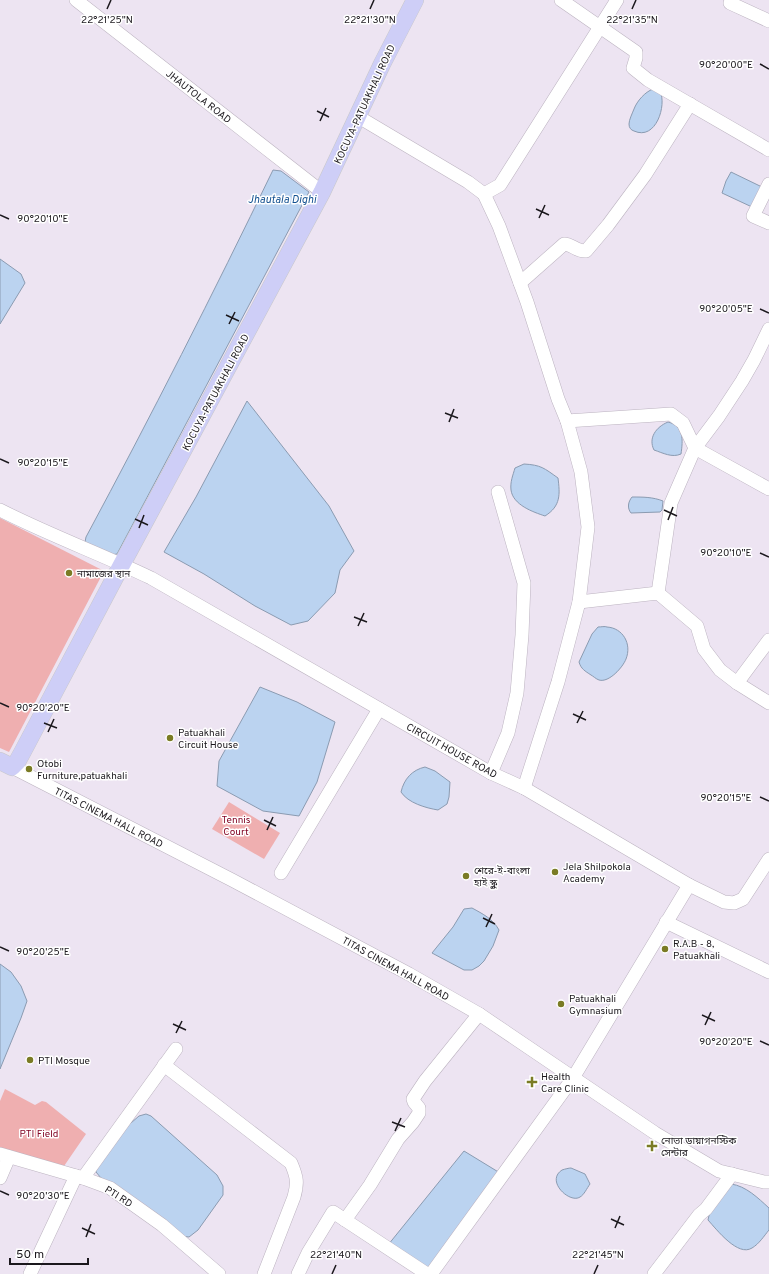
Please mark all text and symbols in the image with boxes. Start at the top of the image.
text: 22°21'25"N [81,14,133,27]
text: 22°21'30"N [344,14,396,27]
text: 22°21'35"N [606,14,658,27]
street label: KOCUYA-PATUAKHALI ROAD [332,43,399,166]
text: 90°20'00"E [699,59,753,72]
street label: JHAUTOLA ROAD [163,68,234,127]
water label: Jhautala Dighi [248,193,317,207]
text: 90°20'10"E [17,213,69,226]
text: 90°20'05"E [699,303,753,316]
street label: KOCUYA-PATUAKHALI ROAD [180,332,253,453]
text: 90°20'15"E [17,457,69,470]
text: 90°20'10"E [700,547,752,560]
marker: নামাজের স্থান [64,568,74,578]
place label: নামাজের স্থান [76,568,131,581]
text: 90°20'20"E [16,702,70,715]
street label: CIRCUIT HOUSE ROAD [403,721,499,782]
place label: Patuakhali Circuit House [178,727,238,752]
marker: Patuakhali Circuit House [165,733,175,743]
place label: Otobi Furniture,patuakhali [37,758,127,783]
marker: Otobi Furniture,patuakhali [24,764,34,774]
street label: TITAS CINEMA HALL ROAD [52,785,165,852]
text: 90°20'15"E [700,792,752,805]
park label: Tennis Court [221,814,251,839]
place label: Jela Shilpokola Academy [563,861,631,886]
place label: শেরে-ই-বাংলা হাই স্কুল [473,865,530,890]
marker: Jela Shilpokola Academy [550,867,560,877]
marker: শেরে-ই-বাংলা হাই স্কুল [461,871,471,881]
street label: TITAS CINEMA HALL ROAD [339,934,451,1004]
place label: R.A.B - 8, Patuakhali [673,938,720,963]
marker: R.A.B - 8, Patuakhali [660,944,670,954]
text: 90°20'25"E [16,946,70,959]
place label: Patuakhali Gymnasium [569,993,622,1018]
marker: Patuakhali Gymnasium [556,999,566,1009]
text: 90°20'20"E [699,1036,753,1049]
marker: PTI Mosque [25,1055,35,1065]
place label: PTI Mosque [38,1055,90,1068]
place label: Health Care Clinic [541,1071,589,1096]
marker: Health Care Clinic [526,1076,538,1088]
park label: PTI Field [20,1128,58,1141]
place label: নোভা ডায়াগনস্টিক সেন্টার [661,1135,737,1160]
marker: নোভা ডায়াগনস্টিক সেন্টার [646,1140,658,1152]
street label: PTI RD [102,1184,135,1211]
text: 90°20'30"E [16,1190,70,1203]
scale bar [10,1240,88,1266]
text: 50 m [16,1247,44,1263]
text: 22°21'40"N [310,1249,362,1262]
text: 22°21'45"N [572,1249,624,1262]

